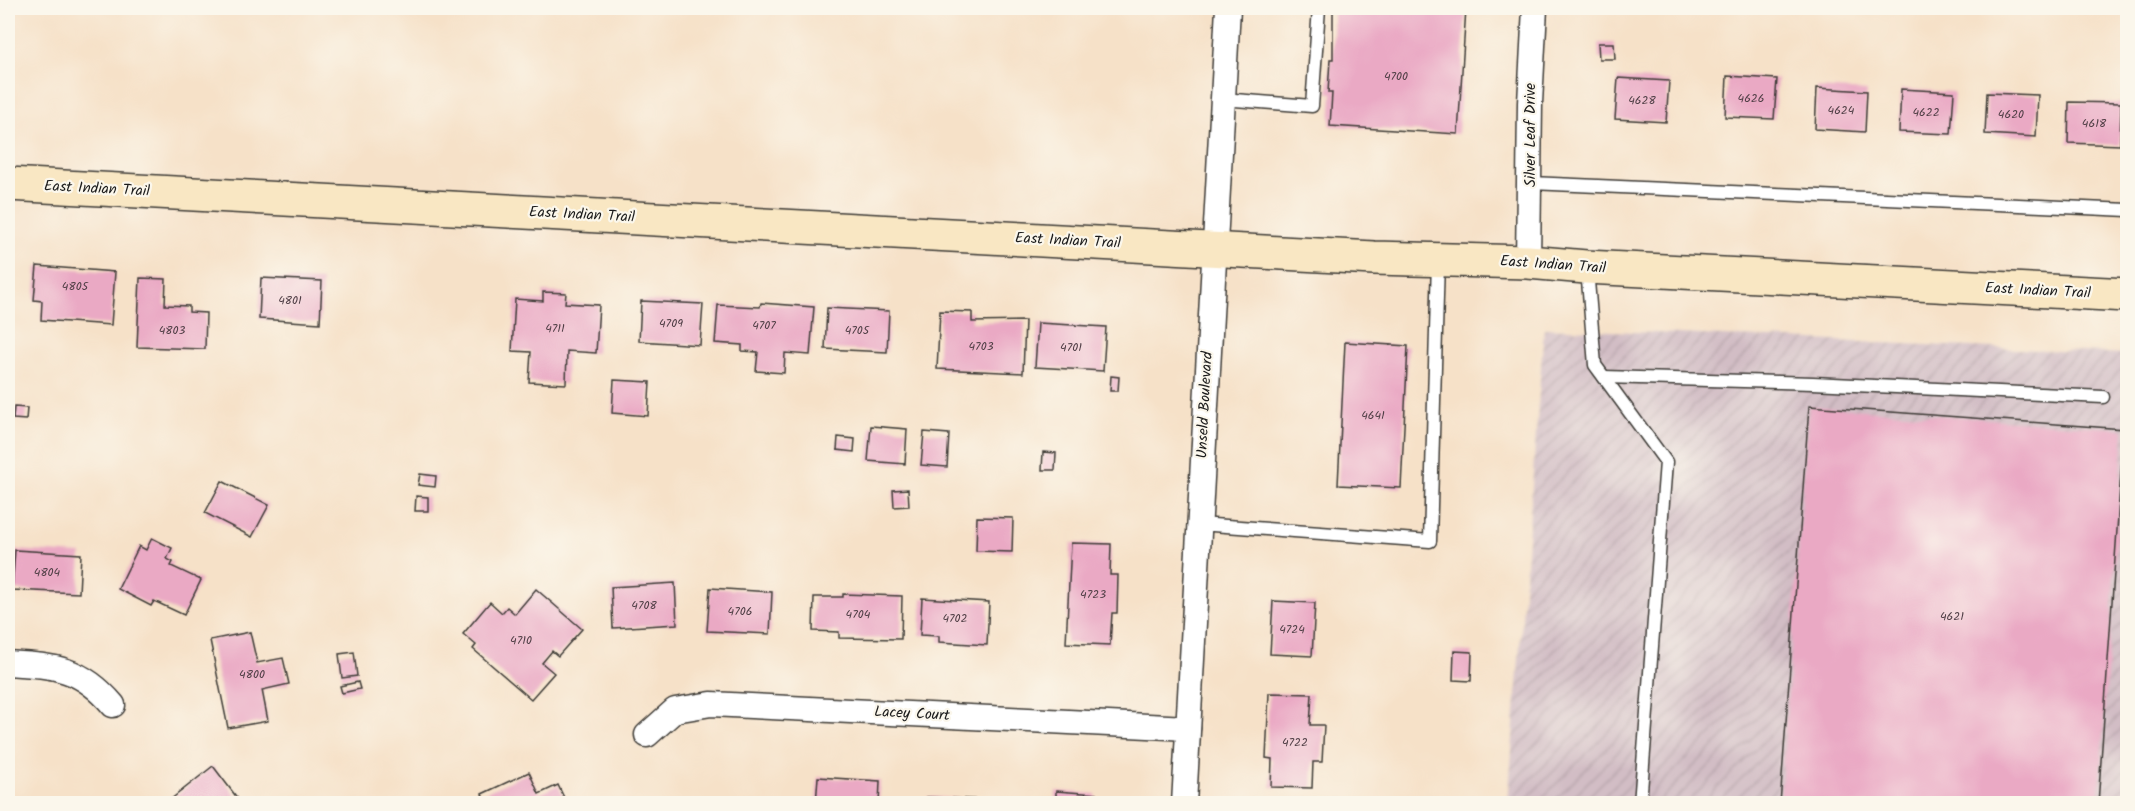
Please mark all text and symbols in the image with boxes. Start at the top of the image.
house number: 4700 [1384,67,1408,86]
street label: Silver Leaf Drive [1519,83,1543,187]
house number: 4626 [1738,89,1764,108]
house number: 4628 [1628,91,1657,110]
house number: 4624 [1828,101,1855,120]
house number: 4622 [1912,103,1940,122]
house number: 4620 [1998,105,2024,124]
house number: 4618 [2082,114,2107,133]
street label: East Indian Trail [43,174,151,204]
street label: East Indian Trail [528,200,636,230]
street label: East Indian Trail [1014,226,1122,256]
street label: East Indian Trail [1499,249,1607,281]
street label: East Indian Trail [1984,276,2092,306]
house number: 4805 [62,277,90,296]
house number: 4801 [278,291,302,310]
house number: 4709 [659,314,683,333]
house number: 4707 [752,316,776,335]
house number: 4711 [545,319,565,338]
house number: 4803 [159,321,185,340]
house number: 4705 [845,321,871,340]
house number: 4703 [969,337,994,356]
house number: 4701 [1060,338,1082,357]
street label: Unseld Boulevard [1190,350,1220,459]
house number: 4641 [1361,406,1385,425]
house number: 4804 [34,563,61,582]
house number: 4723 [1080,585,1106,604]
house number: 4708 [631,596,657,615]
house number: 4706 [728,602,752,621]
house number: 4704 [846,605,871,624]
house number: 4621 [1940,607,1964,626]
house number: 4702 [942,609,968,628]
house number: 4724 [1279,620,1305,639]
house number: 4710 [510,631,532,650]
house number: 4800 [239,665,265,684]
street label: Lacey Court [874,700,951,728]
house number: 4722 [1282,733,1308,752]

